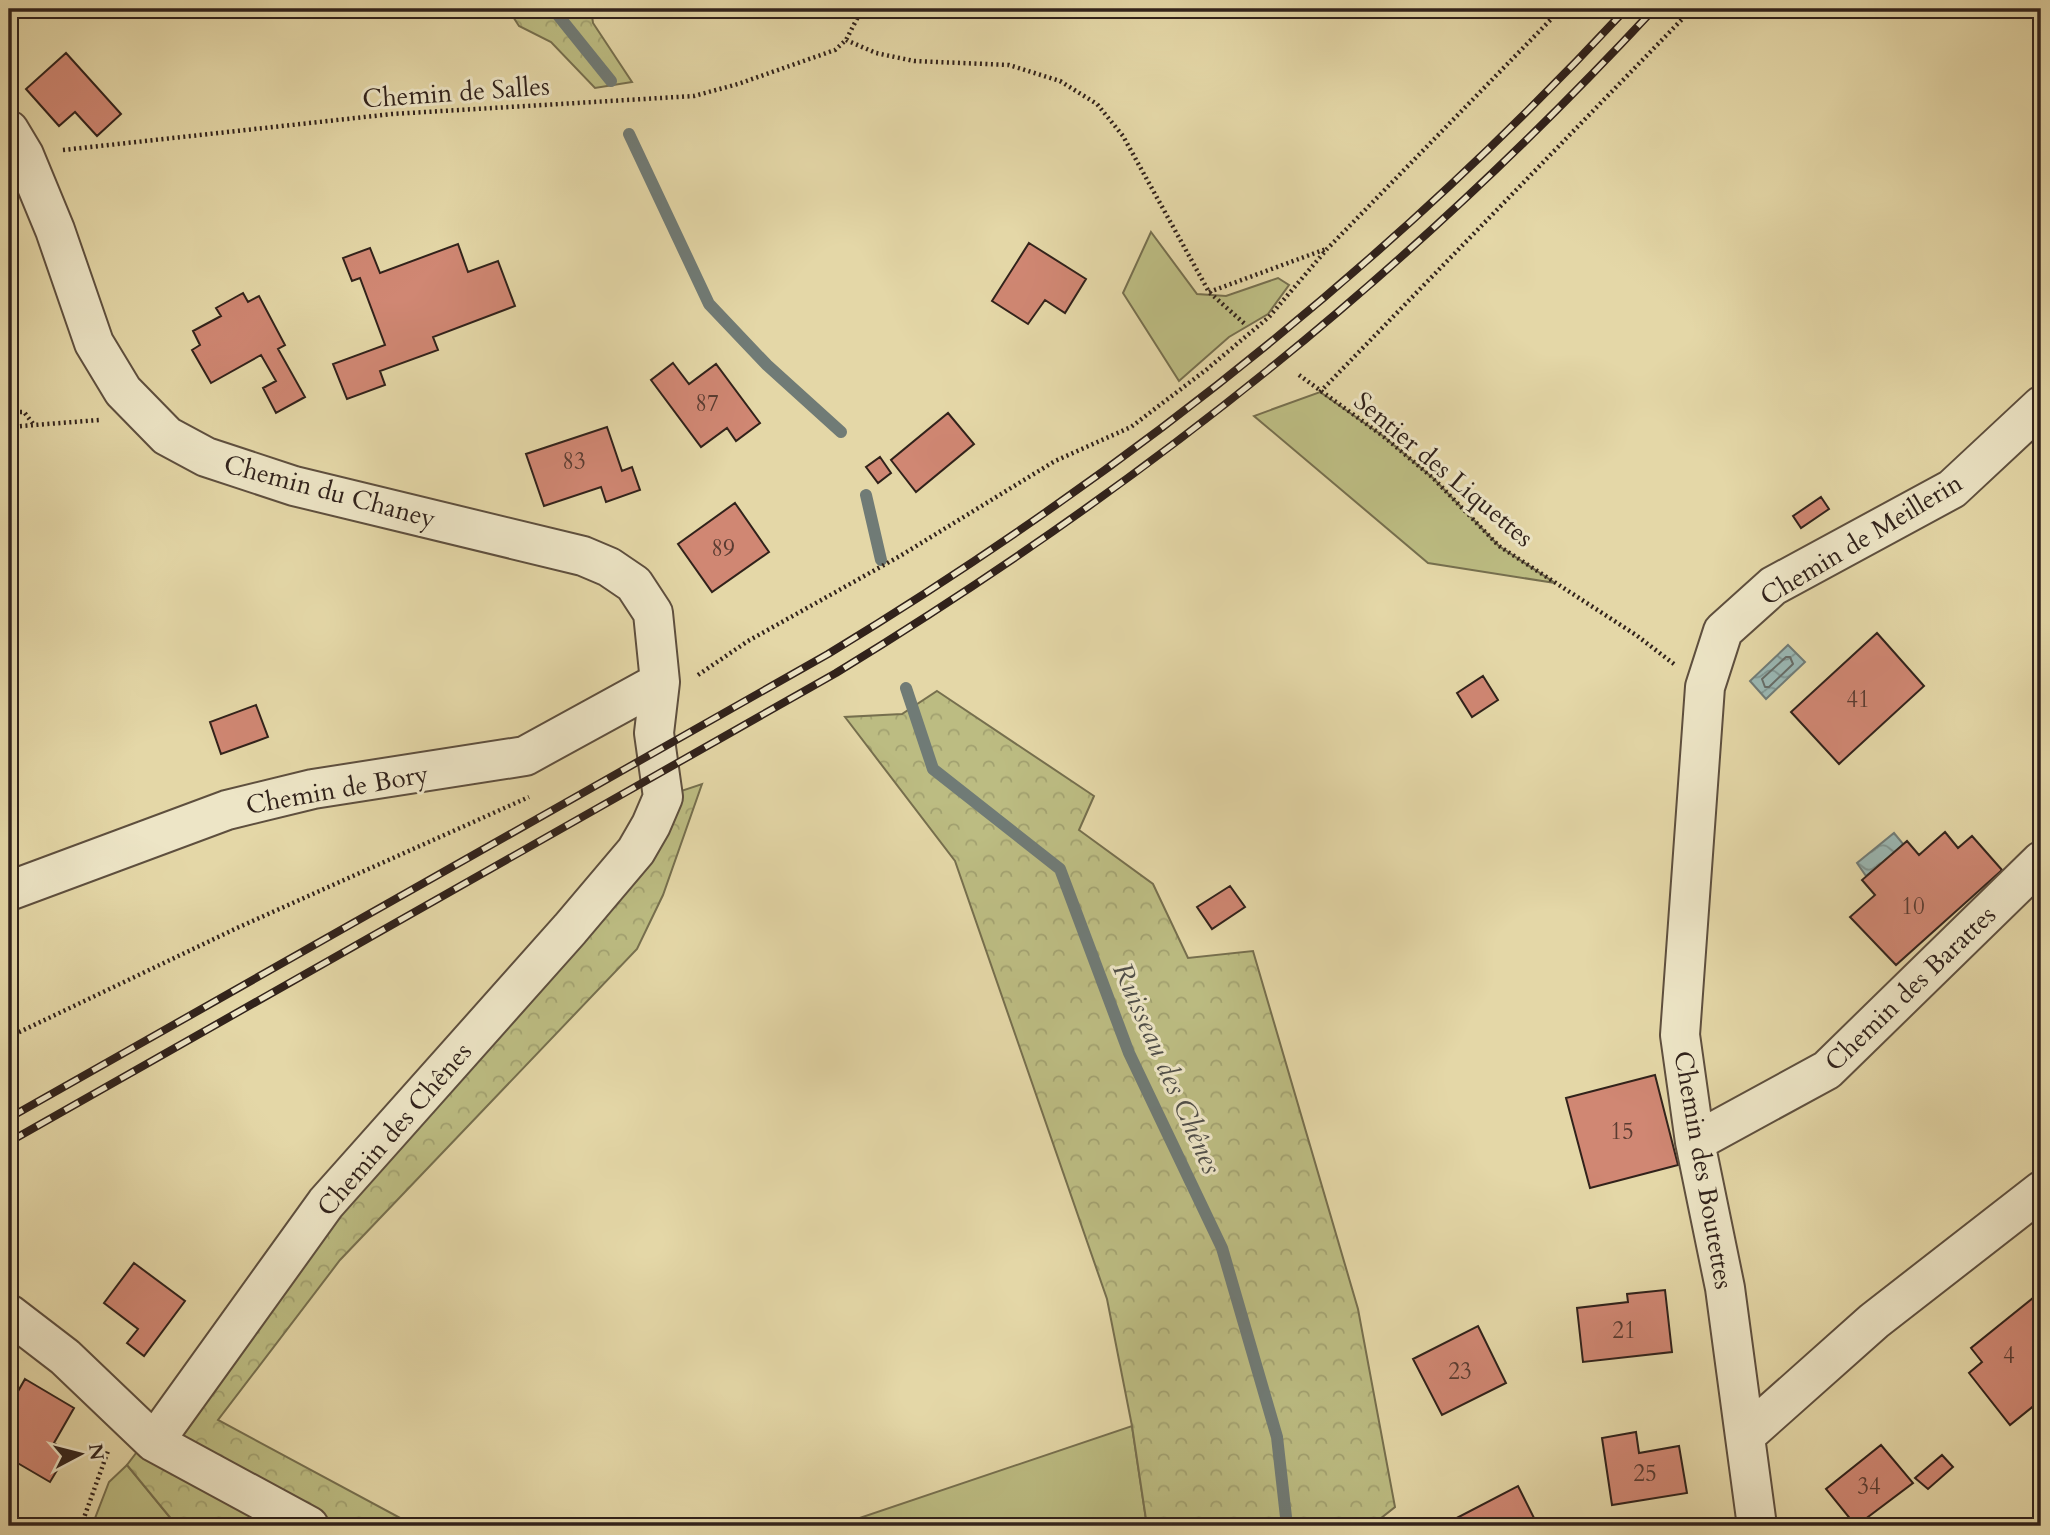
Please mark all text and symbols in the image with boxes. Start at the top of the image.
street label: Chemin de Salles [361,68,551,117]
street label: Sentier des Liquettes [1346,384,1541,555]
house number: 87 [695,388,719,419]
street label: Chemin du Chaney [220,446,440,537]
house number: 83 [562,446,586,477]
street label: Chemin de Meillerin [1754,465,1969,614]
house number: 89 [711,533,735,564]
house number: 41 [1846,684,1870,715]
street label: Chemin de Bory [243,756,431,823]
house number: 10 [1901,891,1925,922]
street label: Chemin des Barattes [1817,898,2003,1079]
water label: Ruisseau des Chênes [1103,957,1231,1181]
street label: Chemin des Chênes [309,1035,480,1224]
street label: Chemin des Boutettes [1665,1048,1742,1292]
house number: 15 [1610,1116,1634,1147]
house number: 21 [1612,1315,1636,1346]
house number: 4 [2003,1340,2015,1371]
house number: 23 [1448,1356,1472,1387]
north arrow [46,1420,116,1490]
text: N [82,1442,110,1462]
house number: 25 [1633,1458,1657,1489]
house number: 34 [1857,1471,1881,1502]

